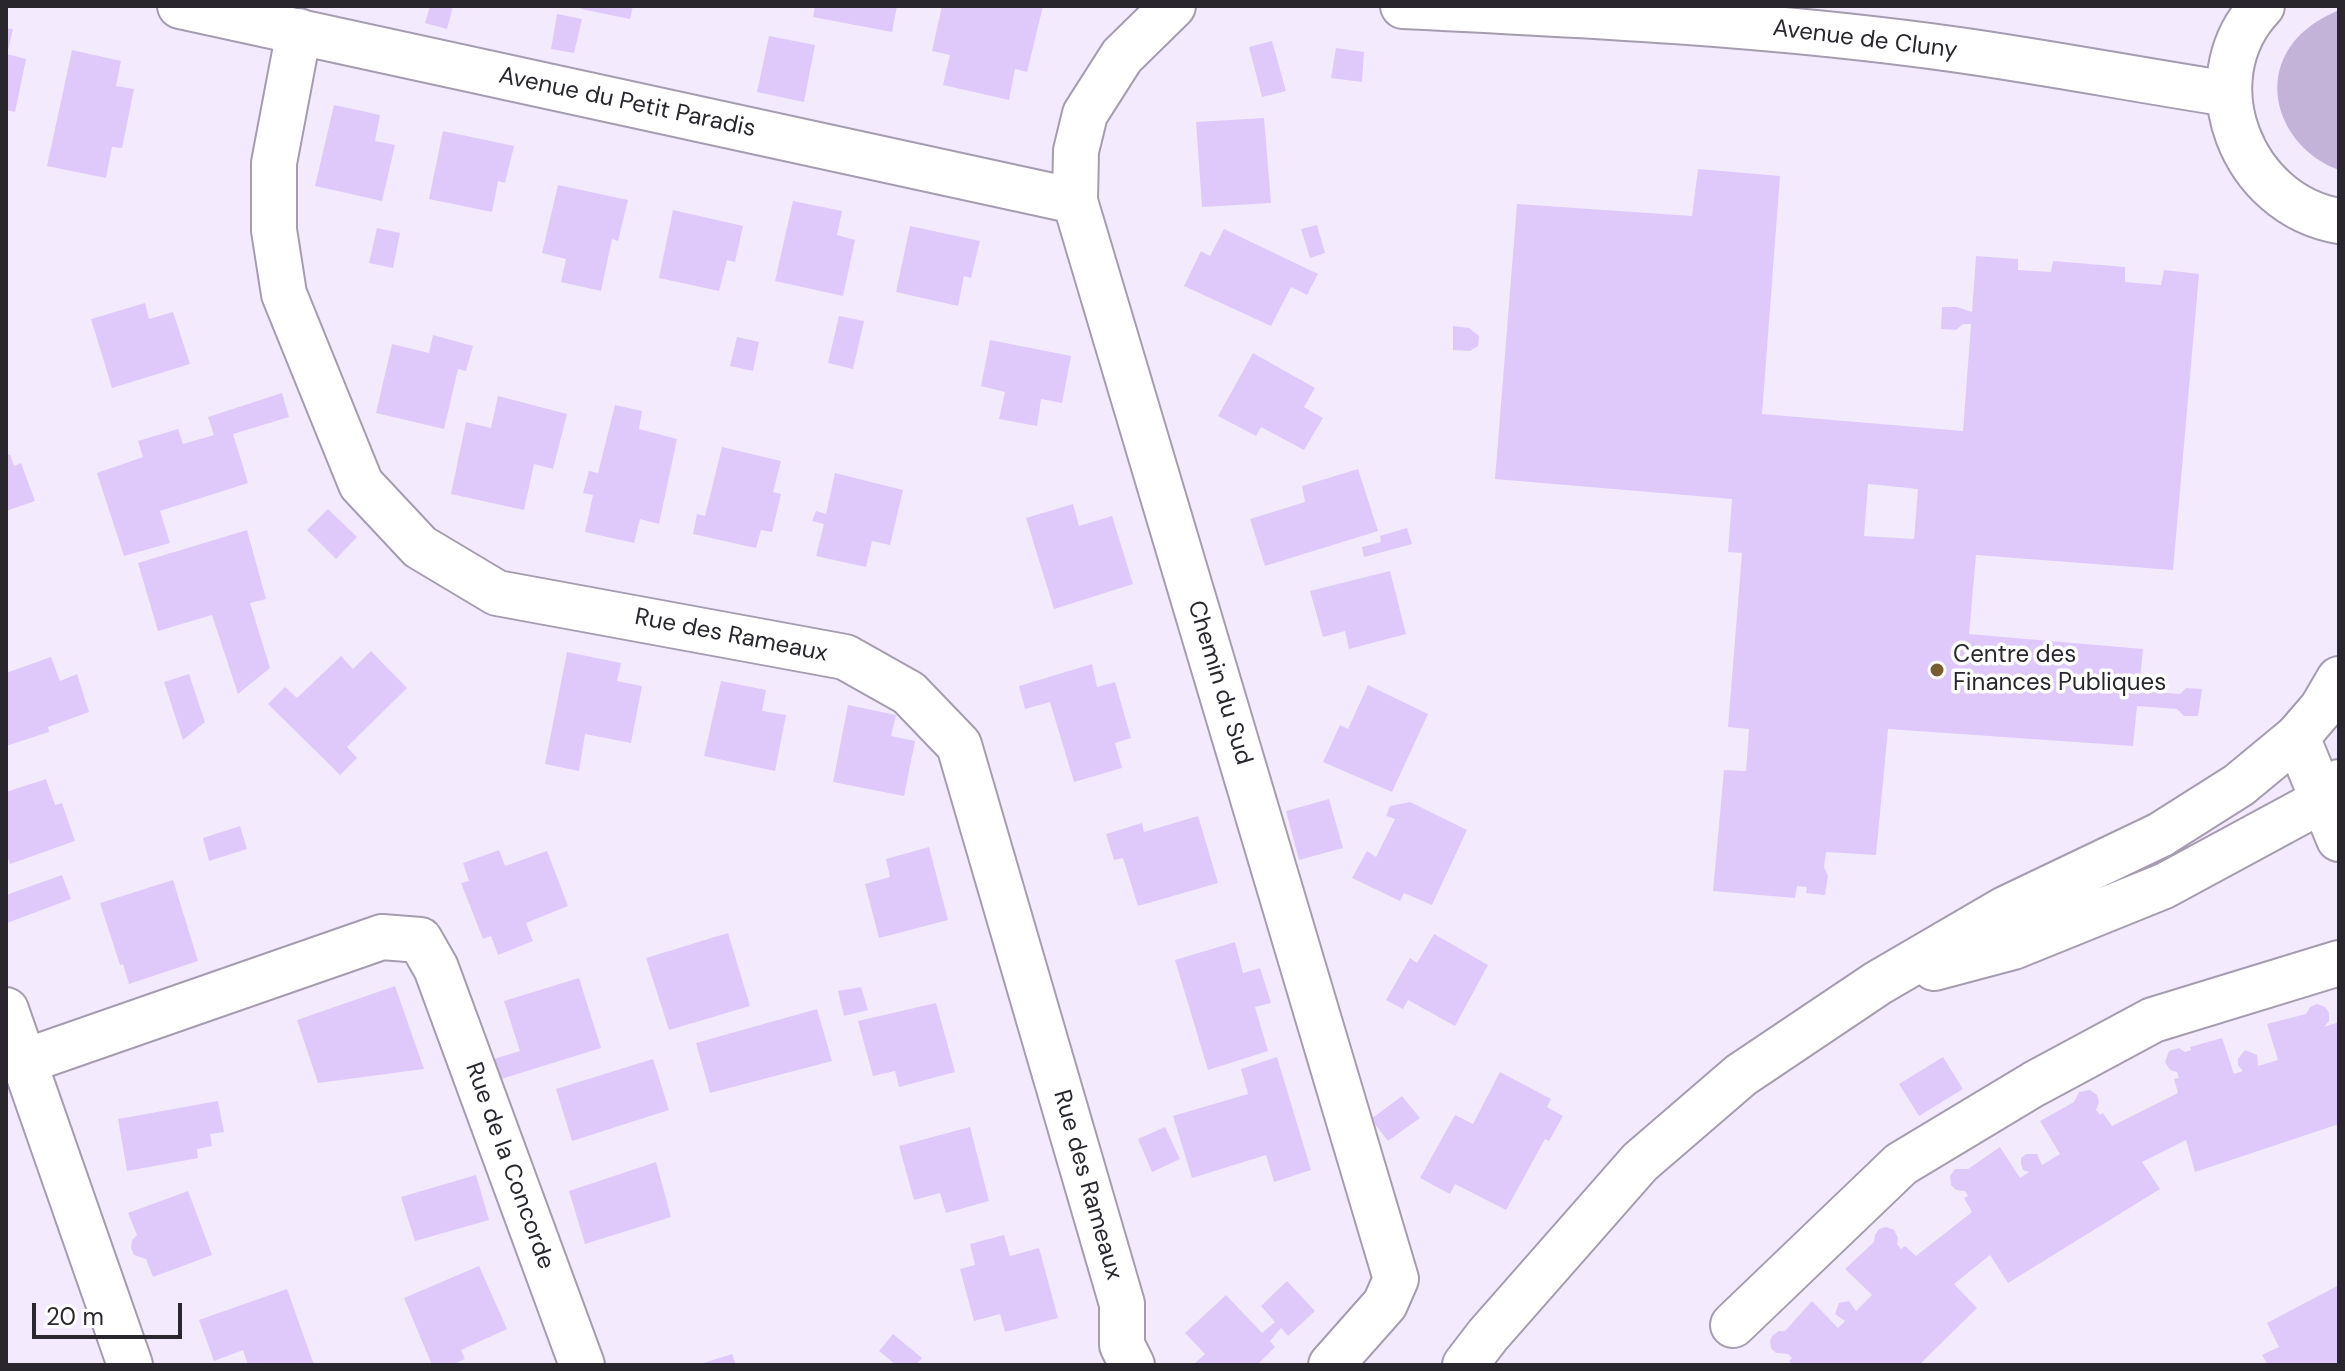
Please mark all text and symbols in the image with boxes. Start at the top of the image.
street label: Avenue de Cluny [1771,14,1959,66]
street label: Avenue du Petit Paradis [496,62,758,144]
street label: Chemin du Sud [1180,598,1258,768]
street label: Rue des Rameaux [632,603,830,669]
place label: Centre des Finances Publiques [1953,642,2166,698]
marker: Centre des Finances Publiques [1928,661,1946,679]
street label: Rue de la Concorde [458,1059,560,1273]
street label: Rue des Rameaux [1046,1087,1128,1283]
scale bar [36,1287,186,1337]
text: 20 m [46,1301,104,1332]

